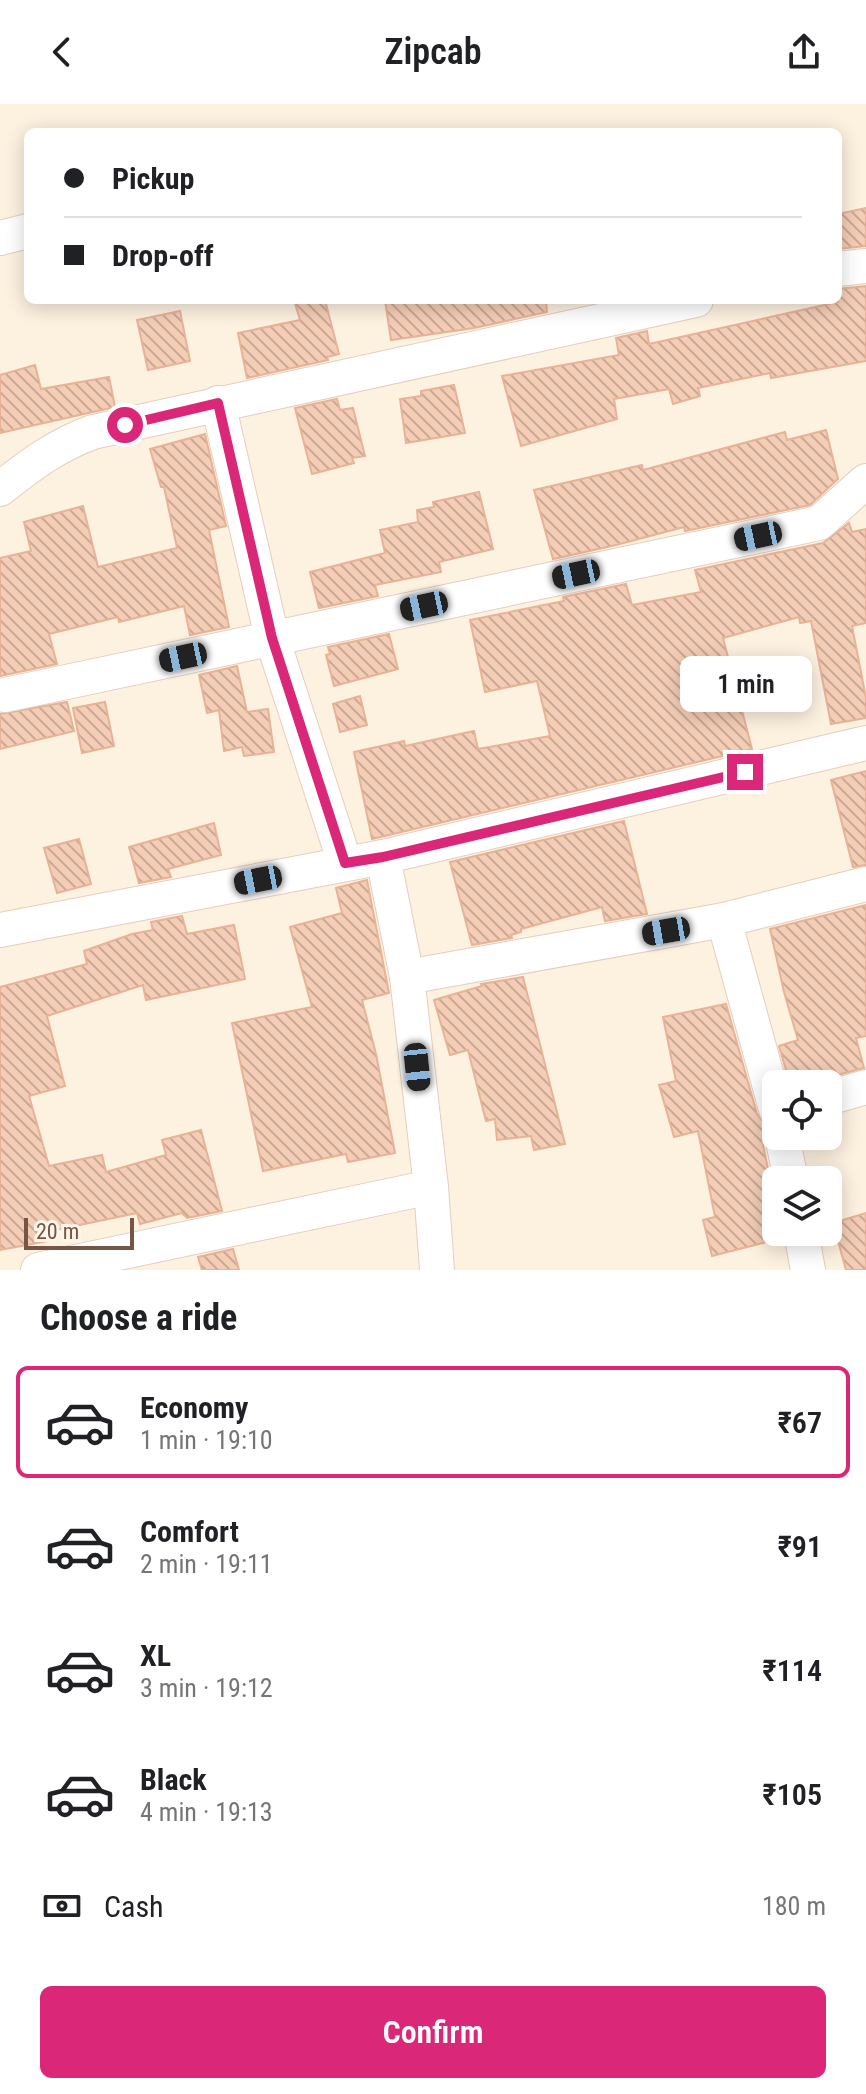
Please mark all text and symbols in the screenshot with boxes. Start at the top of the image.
icon: back [40,30,84,74]
icon: share [782,30,826,74]
text: Zipcab [384,31,482,73]
text: Pickup [112,161,194,196]
text: Drop-off [112,238,214,273]
route start [107,407,143,443]
car [732,519,784,553]
car [550,557,602,591]
car [398,589,450,623]
car [157,640,209,674]
callout: 1 min [679,656,811,712]
text: 1 min [717,669,775,699]
route end [727,754,763,790]
car [232,864,284,896]
car [640,915,692,947]
car [403,1042,431,1092]
map controls [762,1070,842,1246]
button: locate [762,1070,842,1150]
button: layers [762,1166,842,1246]
scale bar [24,1214,134,1250]
text: 20 m [36,1219,79,1244]
text: Choose a ride [40,1297,237,1339]
icon: car [44,1386,116,1458]
text: Economy [140,1390,248,1425]
text: ₹67 [778,1405,822,1440]
text: 1 min · 19:10 [140,1425,273,1455]
icon: car [44,1510,116,1582]
text: Comfort [140,1514,239,1549]
text: ₹91 [778,1529,822,1564]
text: 2 min · 19:11 [140,1549,273,1579]
icon: car [44,1634,116,1706]
text: XL [140,1638,171,1673]
text: ₹114 [763,1653,822,1688]
text: 3 min · 19:12 [140,1673,273,1703]
icon: car [44,1758,116,1830]
text: Black [140,1762,207,1797]
text: ₹105 [763,1777,822,1812]
text: 4 min · 19:13 [140,1797,273,1827]
icon: cash [40,1884,84,1928]
text: Cash [104,1889,164,1924]
text: 180 m [762,1891,826,1921]
button: Confirm [40,1986,826,2078]

